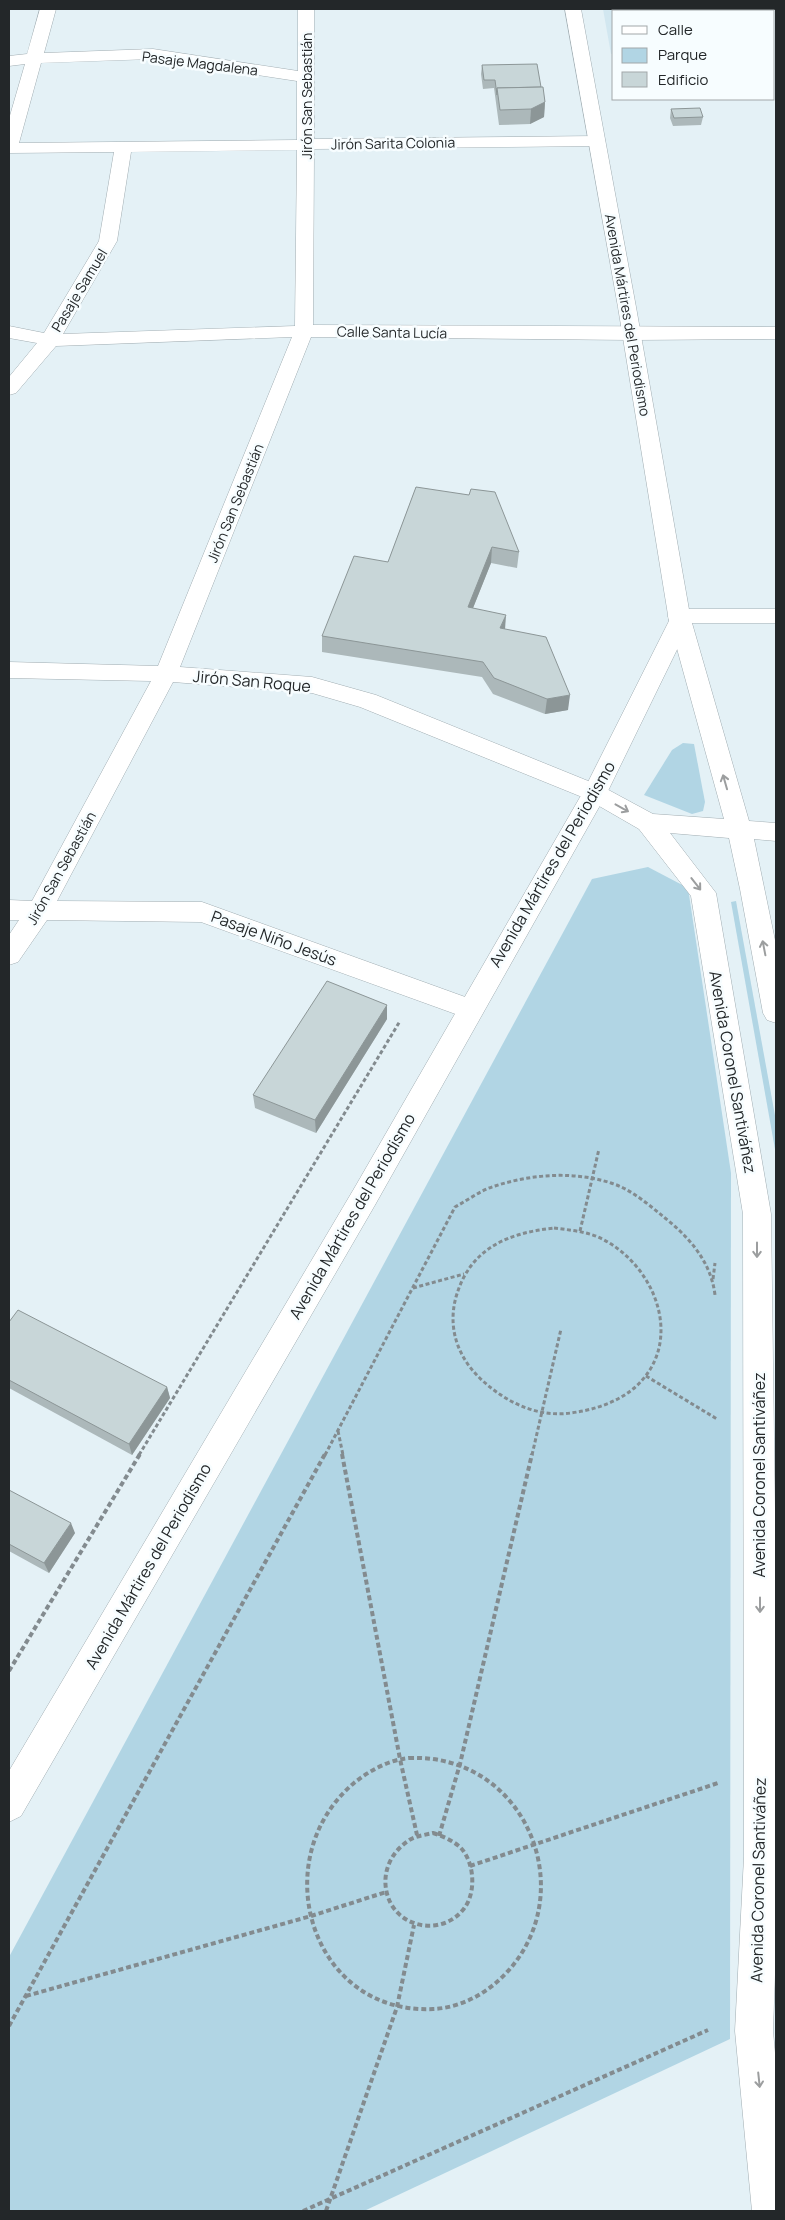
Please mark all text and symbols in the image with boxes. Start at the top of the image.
legend [612,10,775,100]
text: Calle [658,19,693,40]
street label: Jirón San Sebastián [297,33,316,159]
text: Parque [658,44,707,65]
street label: Pasaje Magdalena [141,46,259,80]
text: Edificio [658,69,709,90]
street label: Jirón Sarita Colonia [331,132,455,154]
street label: Avenida Mártires del Periodismo [601,212,655,418]
street label: Pasaje Samuel [47,245,111,335]
street label: Calle Santa Lucía [337,322,447,342]
street label: Jirón San Sebastián [202,441,268,565]
street label: Jirón San Roque [192,665,312,697]
street label: Avenida Mártires del Periodismo [484,757,620,971]
one-way arrow [720,774,730,790]
one-way arrow [614,803,629,813]
street label: Jirón San Sebastián [22,808,100,928]
one-way arrow [691,877,702,890]
street label: Pasaje Niño Jesús [208,905,340,971]
one-way arrow [759,940,768,956]
street label: Avenida Coronel Santiváñez [704,969,762,1175]
street label: Avenida Mártires del Periodismo [284,1109,420,1323]
one-way arrow [752,1242,762,1258]
street label: Avenida Coronel Santiváñez [748,1372,770,1578]
street label: Avenida Mártires del Periodismo [80,1459,216,1673]
one-way arrow [755,1596,765,1613]
street label: Avenida Coronel Santiváñez [745,1777,771,1983]
one-way arrow [754,2071,764,2087]

